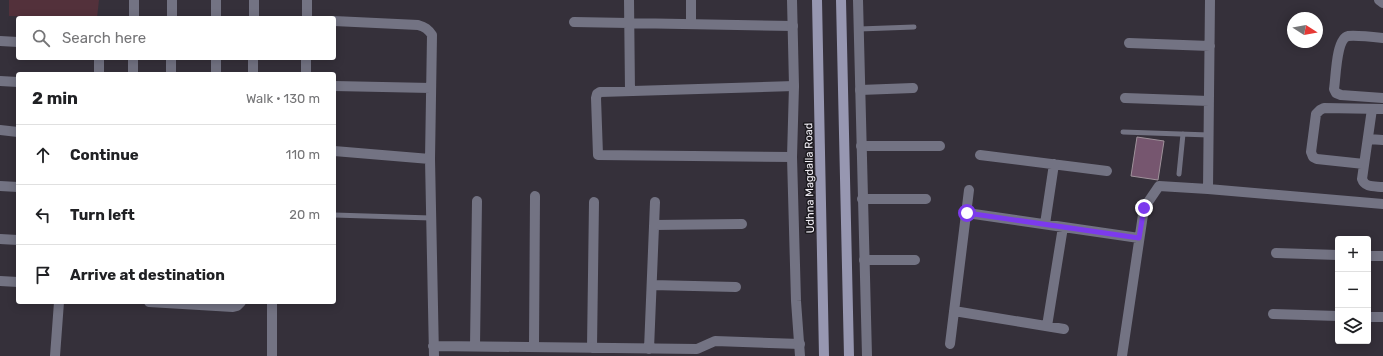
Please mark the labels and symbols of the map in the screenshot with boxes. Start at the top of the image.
north arrow [1287,12,1323,48]
street label: Udhna Magdalla Road [802,123,817,233]
route end [1135,199,1153,217]
route start [958,204,976,222]

